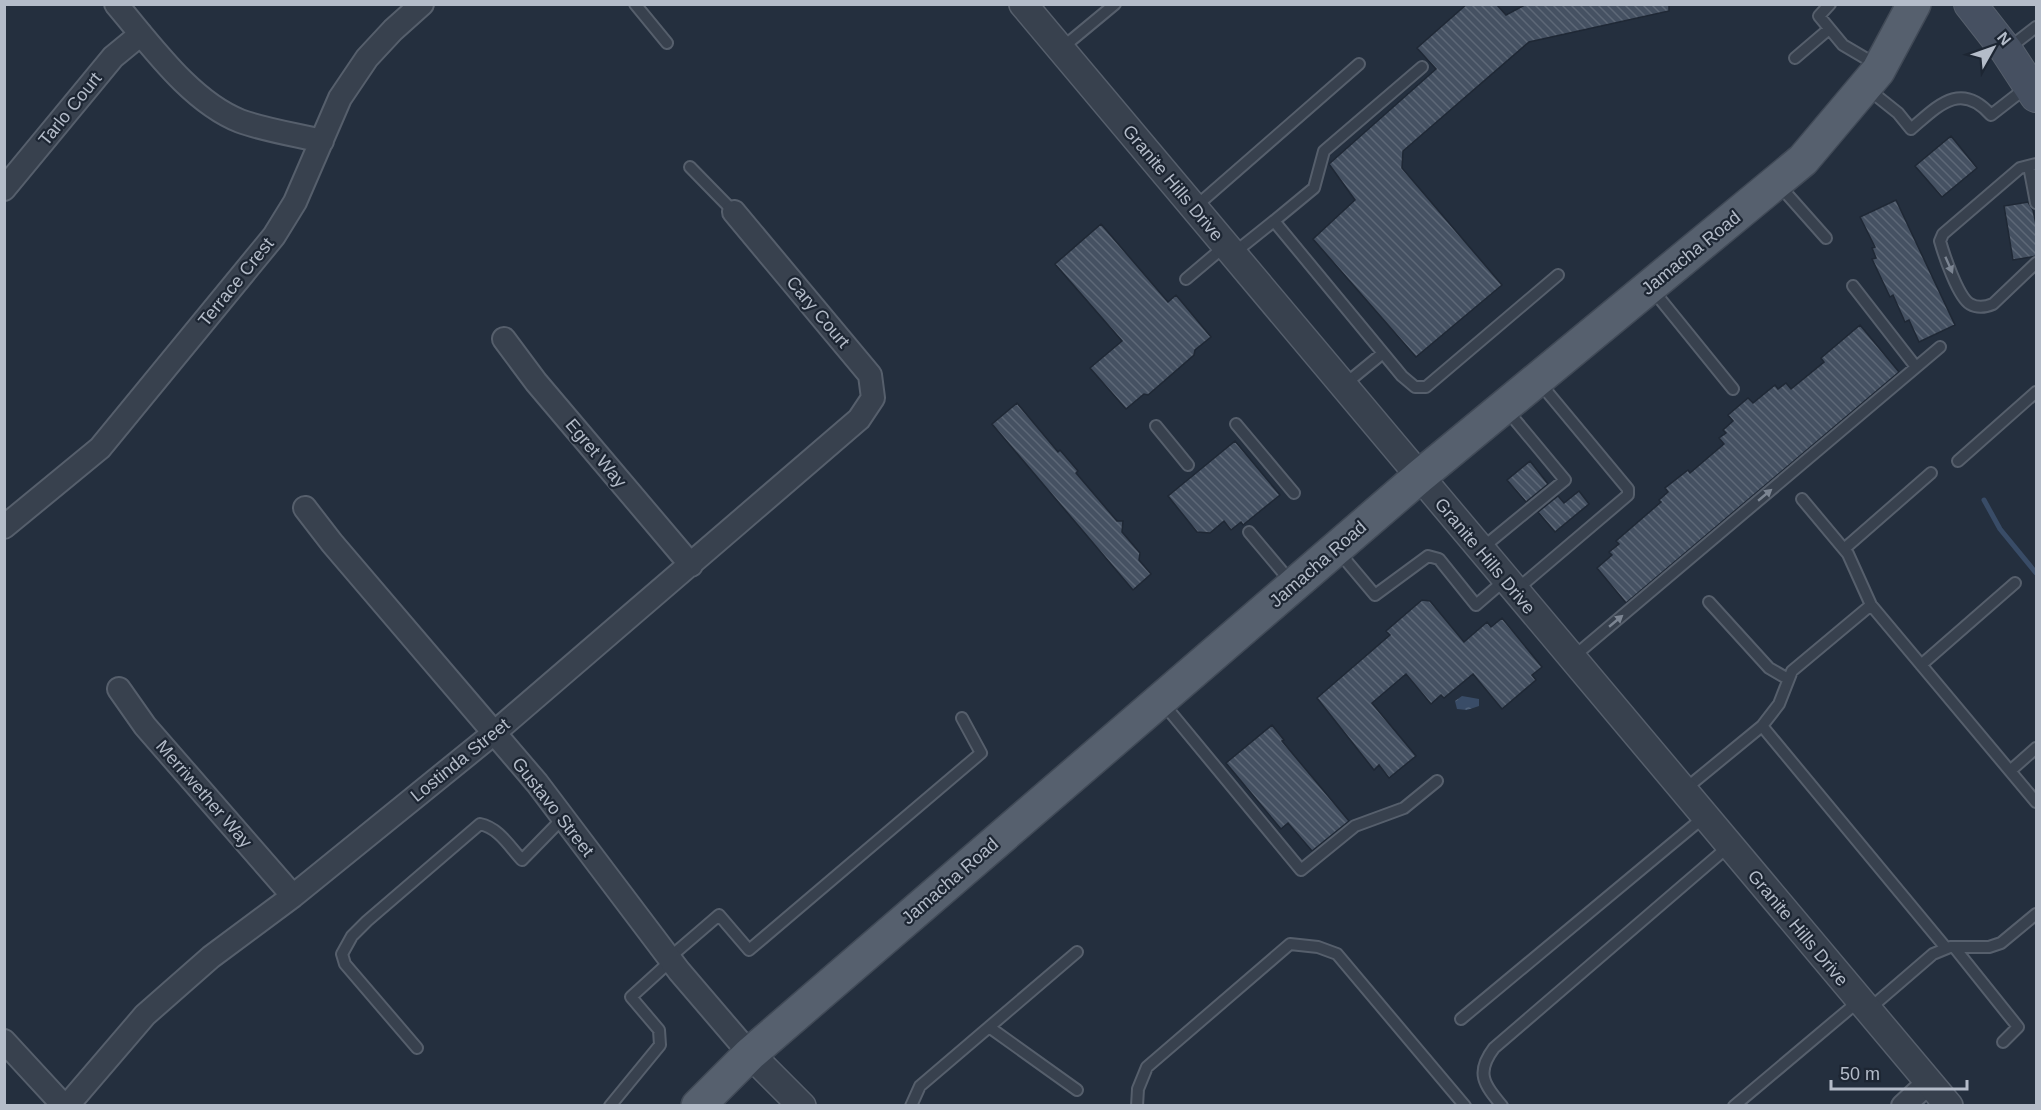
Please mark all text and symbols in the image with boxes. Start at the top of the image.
north arrow [1963,18,2023,78]
text: N [1994,29,2014,49]
street label: Tarlo Court [35,69,105,149]
street label: Granite Hills Drive [1119,121,1227,245]
street label: Jamacha Road [1638,207,1744,299]
street label: Terrace Crest [194,234,278,330]
one-way arrow [1944,257,1954,275]
street label: Cary Court [782,272,854,352]
street label: Egret Way [562,415,630,491]
one-way arrow [1757,489,1772,502]
street label: Granite Hills Drive [1431,494,1539,618]
street label: Jamacha Road [1266,517,1370,611]
one-way arrow [1608,615,1623,628]
street label: Lostinda Street [407,714,513,806]
street label: Merriwether Way [152,736,256,852]
street label: Gustavo Street [508,754,598,860]
street label: Jamacha Road [898,834,1002,928]
street label: Granite Hills Drive [1744,866,1852,990]
scale bar [1831,1053,1968,1091]
text: 50 m [1840,1064,1880,1084]

